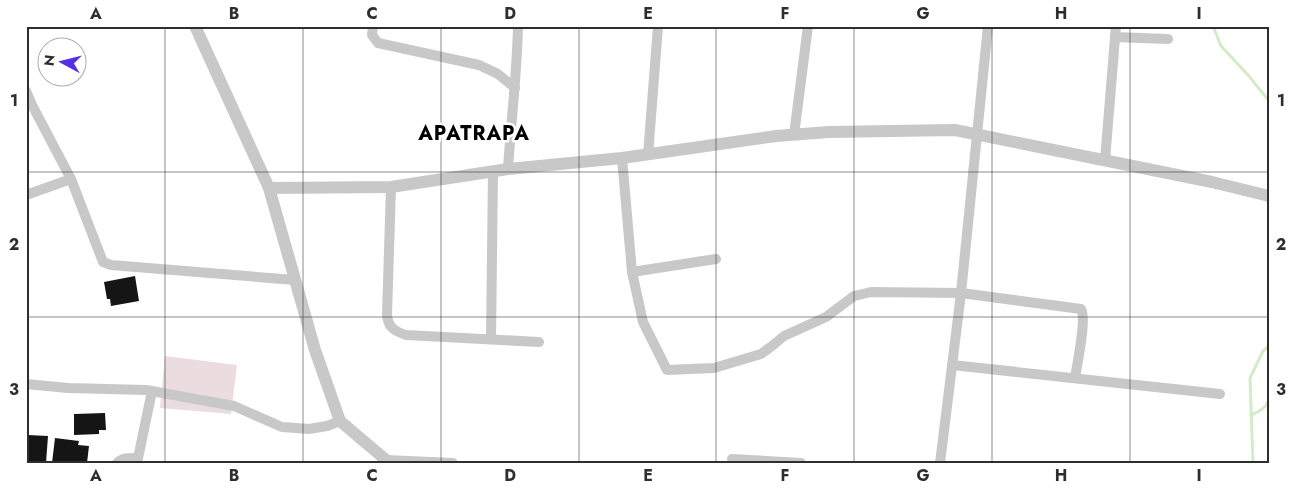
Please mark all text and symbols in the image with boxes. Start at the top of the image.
text: A [89,2,102,25]
text: B [229,2,239,25]
text: C [366,2,378,25]
text: D [504,2,516,25]
text: E [643,2,653,25]
text: F [781,2,789,25]
text: G [916,2,930,25]
text: H [1055,2,1067,25]
text: I [1196,2,1202,25]
north arrow [38,38,88,88]
text: N [38,54,60,67]
text: 1 [10,89,18,112]
text: 1 [1277,89,1285,112]
district label: APATRAPA [417,119,530,148]
text: 2 [9,233,19,256]
text: 2 [1276,233,1286,256]
text: 3 [9,378,19,401]
text: 3 [1276,378,1286,401]
text: A [89,464,102,487]
text: B [229,464,239,487]
text: C [366,464,378,487]
text: D [504,464,516,487]
text: E [643,464,653,487]
text: F [781,464,789,487]
text: G [916,464,930,487]
text: H [1055,464,1067,487]
text: I [1196,464,1202,487]

